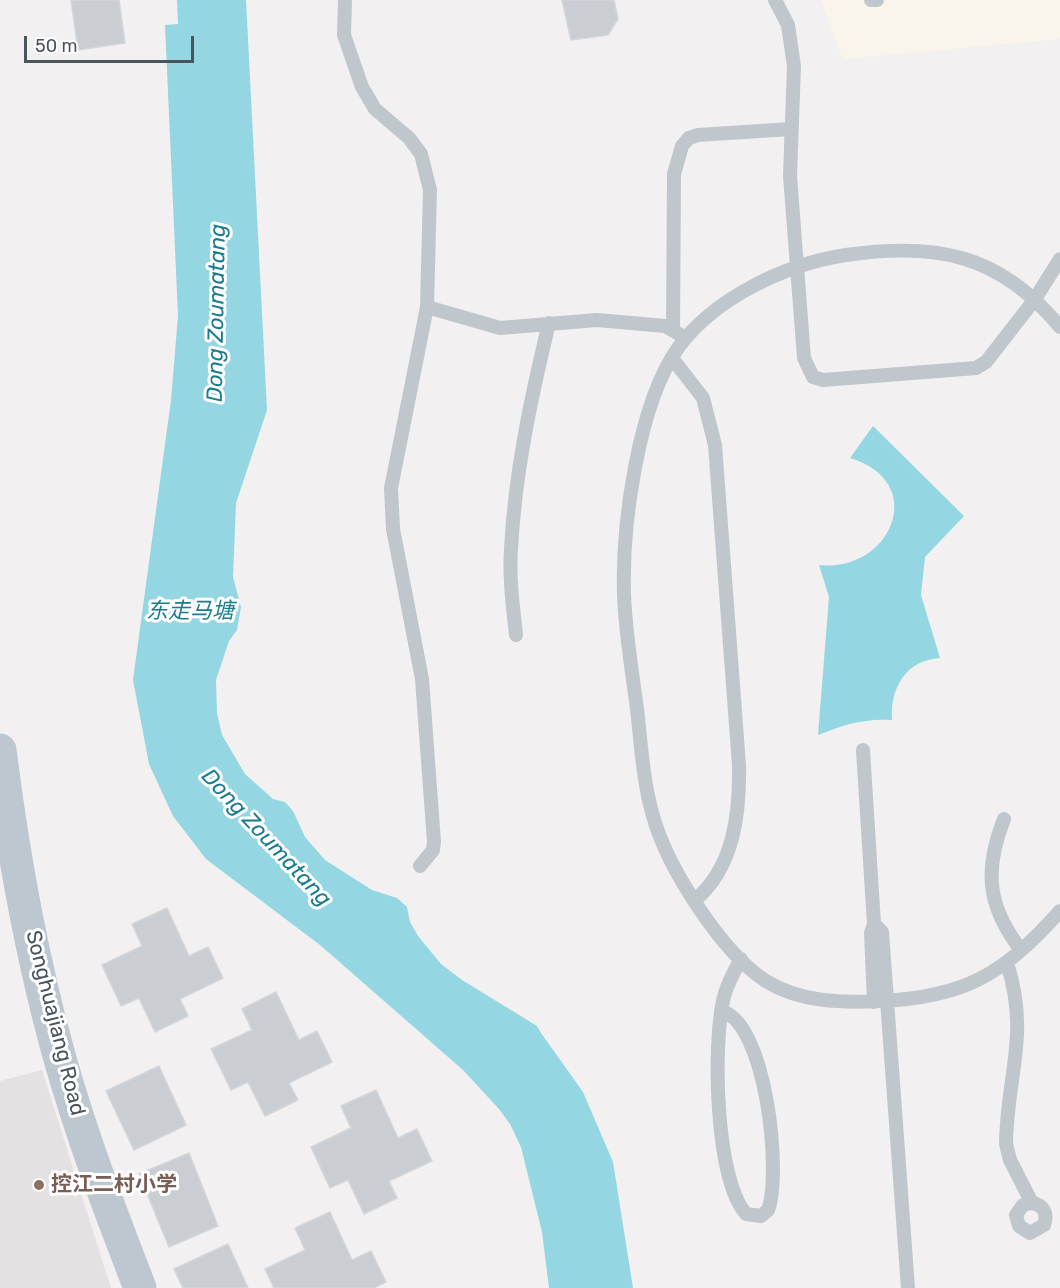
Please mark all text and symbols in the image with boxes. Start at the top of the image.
scale bar [27,24,196,62]
text: 50 m [35,35,78,57]
water label: Dong Zoumatang [202,224,232,402]
water label: 东走马塘 [146,599,234,625]
water label: Dong Zoumatang [196,764,336,912]
street label: Songhuajiang Road [20,928,90,1118]
place label: 控江二村小学 [51,1172,177,1198]
marker: 控江二村小学 [32,1178,46,1192]

